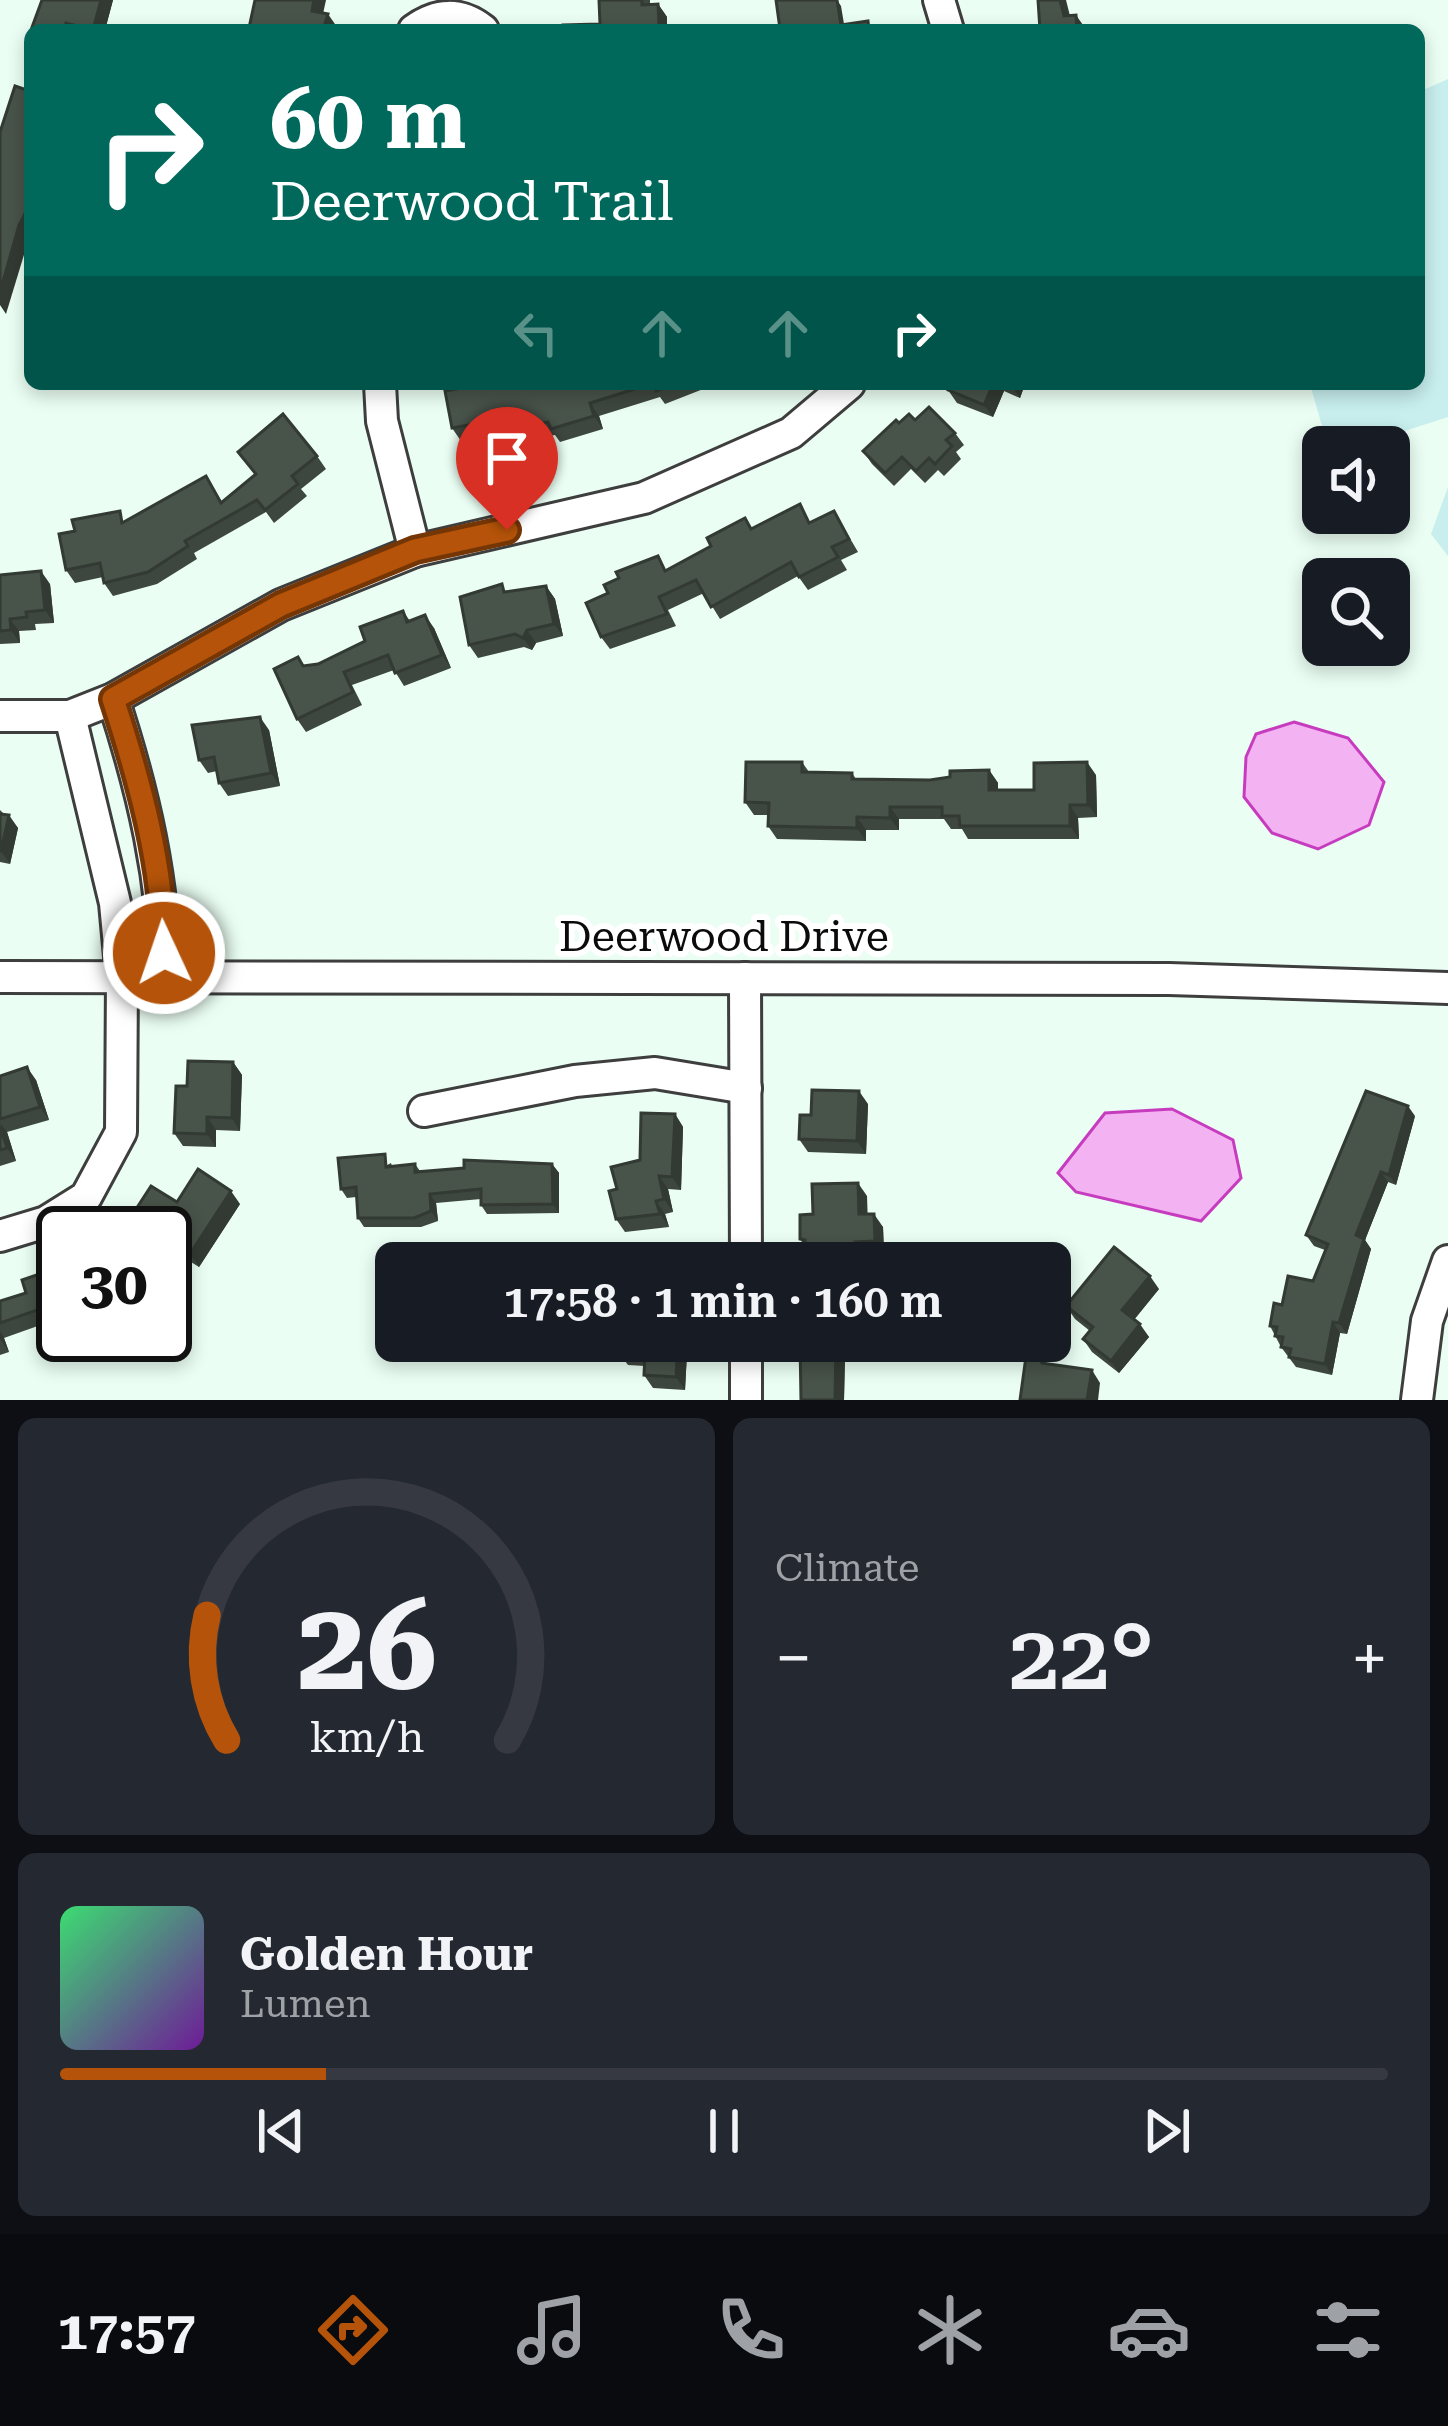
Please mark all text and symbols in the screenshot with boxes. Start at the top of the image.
text: 60 m [270,70,466,168]
icon: right [72,72,228,228]
text: Deerwood Trail [270,170,673,233]
icon: left [503,300,569,366]
icon: ahead [629,300,695,366]
icon: ahead [755,300,821,366]
icon: right [881,300,947,366]
pin [456,407,558,530]
icon: arrive [474,425,540,491]
map controls [1302,426,1410,666]
button: sound [1302,426,1410,534]
button: search [1302,558,1410,666]
position arrow [101,890,227,1016]
street label: Deerwood Drive [559,912,889,961]
speed limit sign: 30 [36,1206,192,1362]
text: 17:58 · 1 min · 160 m [503,1275,943,1328]
text: Climate [775,1545,919,1591]
text: 26 [297,1573,436,1719]
text: 22° [1009,1606,1154,1711]
text: − [775,1620,812,1697]
text: + [1351,1620,1388,1697]
text: km/h [309,1711,424,1761]
text: Golden Hour [240,1928,533,1981]
text: Lumen [240,1981,371,2027]
icon: previous [248,2098,314,2164]
icon: pause [691,2098,757,2164]
icon: next [1134,2098,1200,2164]
icon: directions [311,2288,395,2372]
icon: music [510,2288,594,2372]
icon: phone [709,2288,793,2372]
icon: climate [908,2288,992,2372]
icon: car [1107,2288,1191,2372]
icon: filters [1306,2288,1390,2372]
text: 17:57 [58,2299,195,2362]

